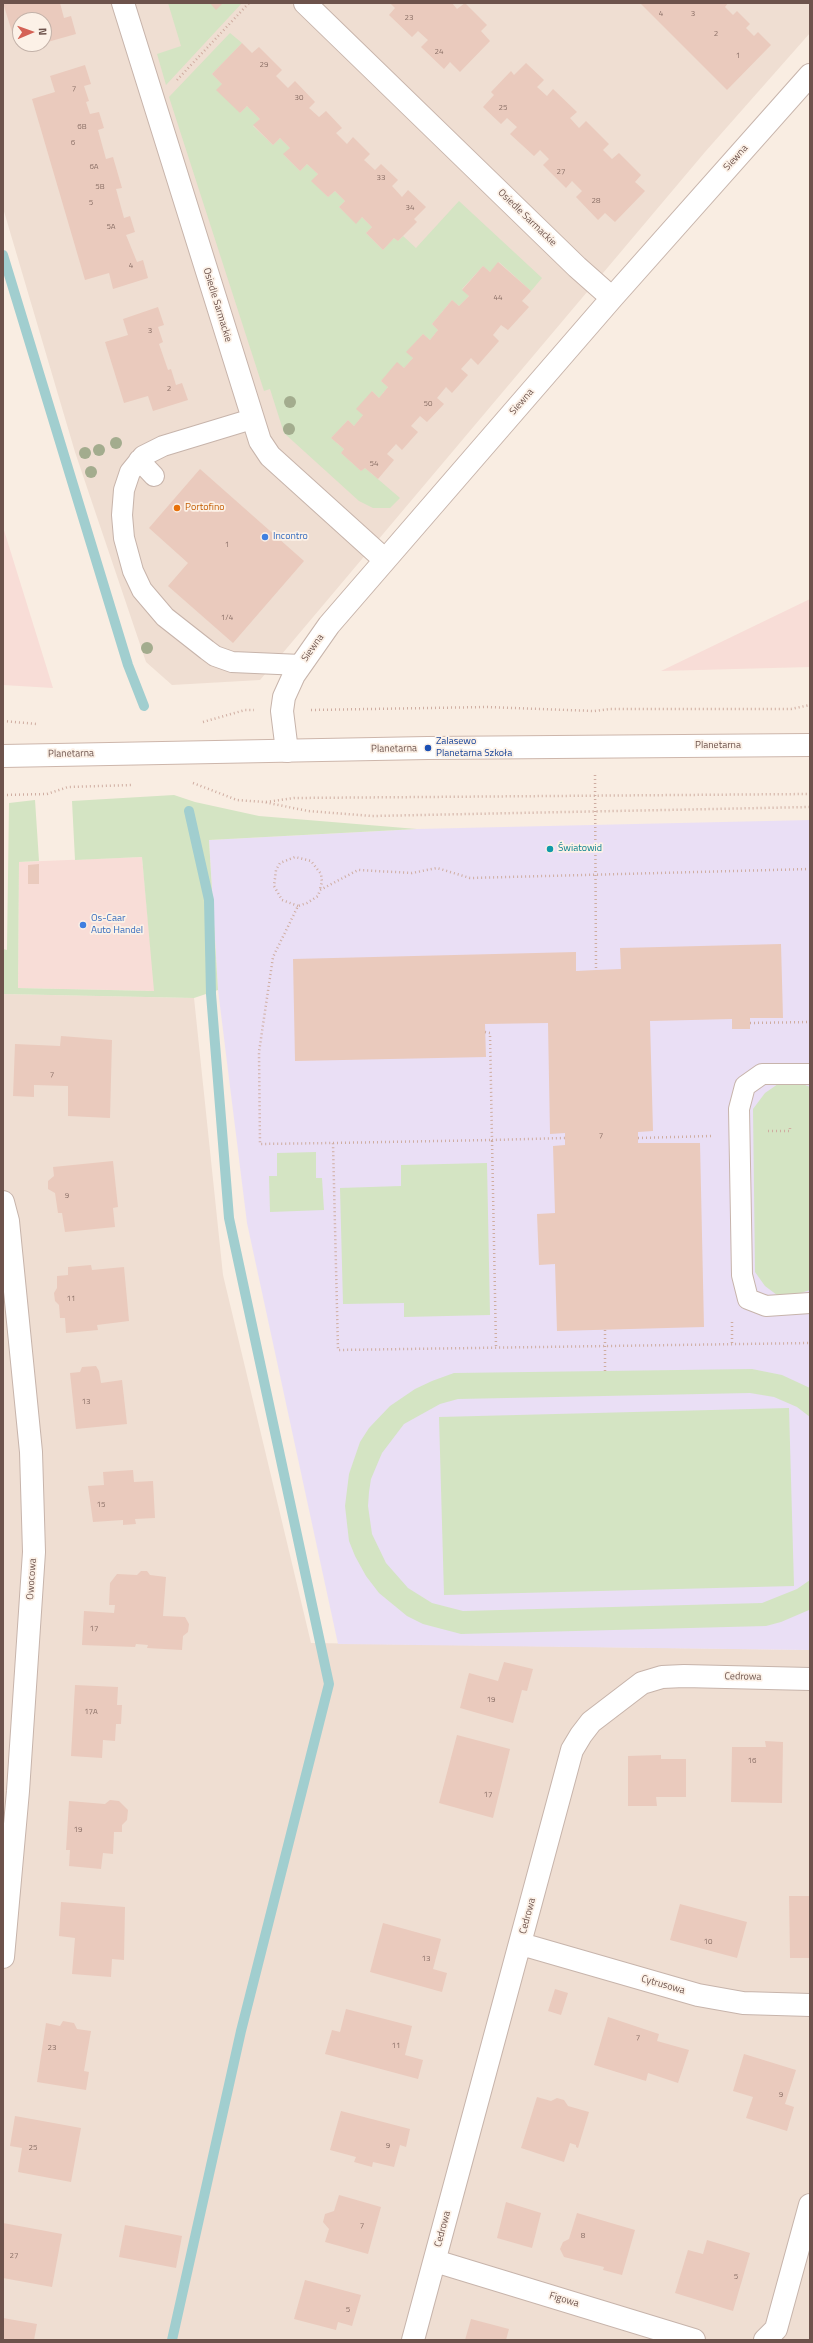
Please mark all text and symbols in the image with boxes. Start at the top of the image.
house number: 4 [659,9,663,19]
house number: 3 [691,9,695,19]
north arrow [12,12,52,52]
house number: 23 [405,13,413,23]
text: N [35,28,51,36]
house number: 2 [714,29,718,39]
house number: 24 [435,47,443,57]
house number: 1 [736,51,740,61]
house number: 29 [260,60,268,70]
house number: 7 [72,84,76,94]
house number: 30 [295,93,303,103]
house number: 25 [499,103,507,113]
house number: 6B [77,122,87,132]
house number: 6 [71,138,75,148]
street label: Siewna [721,143,751,173]
house number: 6A [89,162,99,172]
house number: 27 [557,167,565,177]
house number: 33 [377,173,385,183]
house number: 5B [95,182,105,192]
street label: Osiedle Sarmackie [495,187,559,249]
house number: 28 [592,196,600,206]
house number: 5 [89,198,93,208]
house number: 34 [406,203,414,213]
house number: 5A [106,222,116,232]
house number: 4 [129,261,133,271]
street label: Osiedle Sarmackie [200,266,234,344]
house number: 44 [494,293,502,303]
house number: 3 [148,326,152,336]
house number: 2 [167,384,171,394]
street label: Siewna [507,387,537,417]
house number: 50 [424,399,432,409]
house number: 54 [370,459,378,469]
place label: Portofino [185,502,225,514]
marker: Portofino [172,503,182,513]
place label: Incontro [273,531,308,543]
marker: Incontro [260,532,270,542]
house number: 1 [225,540,229,550]
house number: 1/4 [221,613,233,623]
street label: Siewna [299,632,327,664]
place label: Zalasewo Planetarna Szkoła [436,736,512,760]
street label: Planetarna [695,740,741,752]
street label: Planetarna [371,743,417,755]
marker: Zalasewo Planetarna Szkoła [423,743,433,753]
street label: Planetarna [48,748,94,760]
place label: Światowid [558,843,602,855]
marker: Światowid [545,844,555,854]
place label: Os-Caar Auto Handel [91,913,143,936]
marker: Os-Caar Auto Handel [78,920,88,930]
house number: 7 [50,1070,54,1080]
house number: 7 [599,1131,603,1141]
house number: 9 [65,1191,69,1201]
house number: 11 [67,1294,75,1304]
house number: 13 [82,1397,90,1407]
house number: 15 [97,1500,105,1510]
street label: Owocowa [25,1558,39,1600]
house number: 17 [90,1624,98,1634]
street label: Cedrowa [724,1671,762,1683]
house number: 19 [487,1695,495,1705]
house number: 17A [84,1707,98,1717]
house number: 16 [748,1756,756,1766]
house number: 17 [484,1790,492,1800]
house number: 19 [74,1825,82,1835]
street label: Cedrowa [517,1897,539,1935]
house number: 10 [704,1937,712,1947]
house number: 13 [422,1954,430,1964]
street label: Cytrusowa [640,1973,686,1997]
house number: 7 [636,2033,640,2043]
house number: 11 [392,2041,400,2051]
house number: 23 [48,2043,56,2053]
house number: 9 [779,2090,783,2100]
house number: 9 [386,2141,390,2151]
house number: 25 [29,2143,37,2153]
street label: Cedrowa [432,2210,454,2248]
house number: 7 [360,2221,364,2231]
house number: 8 [581,2231,585,2241]
house number: 27 [10,2251,18,2261]
house number: 5 [734,2272,738,2282]
street label: Figowa [548,2290,580,2310]
house number: 5 [346,2305,350,2315]

